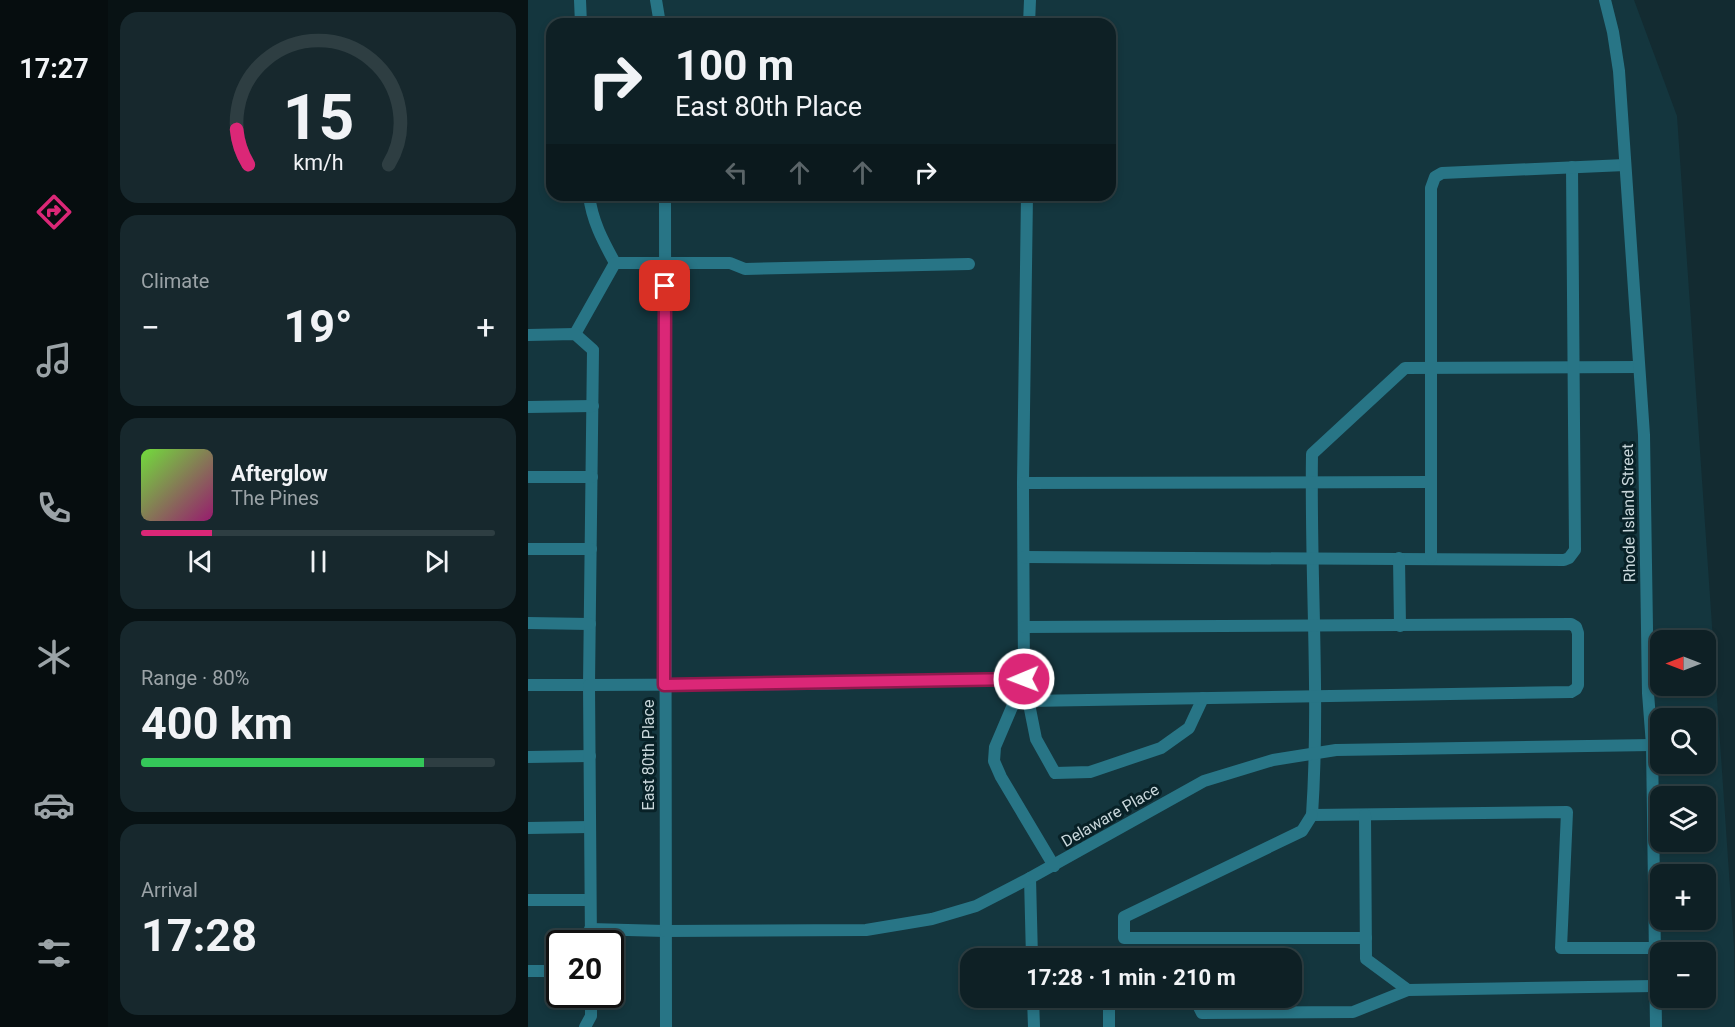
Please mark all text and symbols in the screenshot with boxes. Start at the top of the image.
text: 100 m [675,41,794,90]
icon: right [576,42,654,120]
text: 17:27 [19,53,89,85]
text: 15 [282,81,354,154]
text: East 80th Place [675,91,862,123]
text: km/h [293,150,343,175]
icon: left [720,156,753,189]
icon: ahead [783,156,816,189]
icon: ahead [846,156,879,189]
icon: right [909,156,942,189]
icon: directions [33,191,75,233]
pin [639,260,690,311]
text: Climate [141,269,209,293]
icon: arrive [648,269,681,302]
text: 19° [283,300,353,353]
text: − [141,308,160,347]
text: + [476,308,495,347]
icon: music [33,339,75,381]
street label: Rhode Island Street [1618,444,1639,582]
text: Afterglow [231,461,328,486]
text: The Pines [231,486,319,510]
icon: phone [33,487,75,529]
icon: previous [184,545,217,578]
icon: pause [302,545,335,578]
icon: next [420,545,453,578]
north arrow [1650,630,1716,696]
map controls [1650,630,1716,1008]
icon: climate [33,636,75,678]
position arrow [992,647,1056,711]
text: Range · 80% [141,666,249,690]
text: 400 km [141,697,293,750]
street label: East 80th Place [639,700,658,810]
button: search [1650,708,1716,774]
street label: Delaware Place [1058,780,1162,851]
icon: car [33,784,75,826]
button: layers [1650,786,1716,852]
button: + [1650,864,1716,930]
text: Arrival [141,878,198,902]
text: 17:28 [141,909,257,962]
speed limit sign: 20 [546,930,624,1008]
icon: filters [33,932,75,974]
button: − [1650,942,1716,1008]
text: 17:28 · 1 min · 210 m [1026,965,1236,990]

